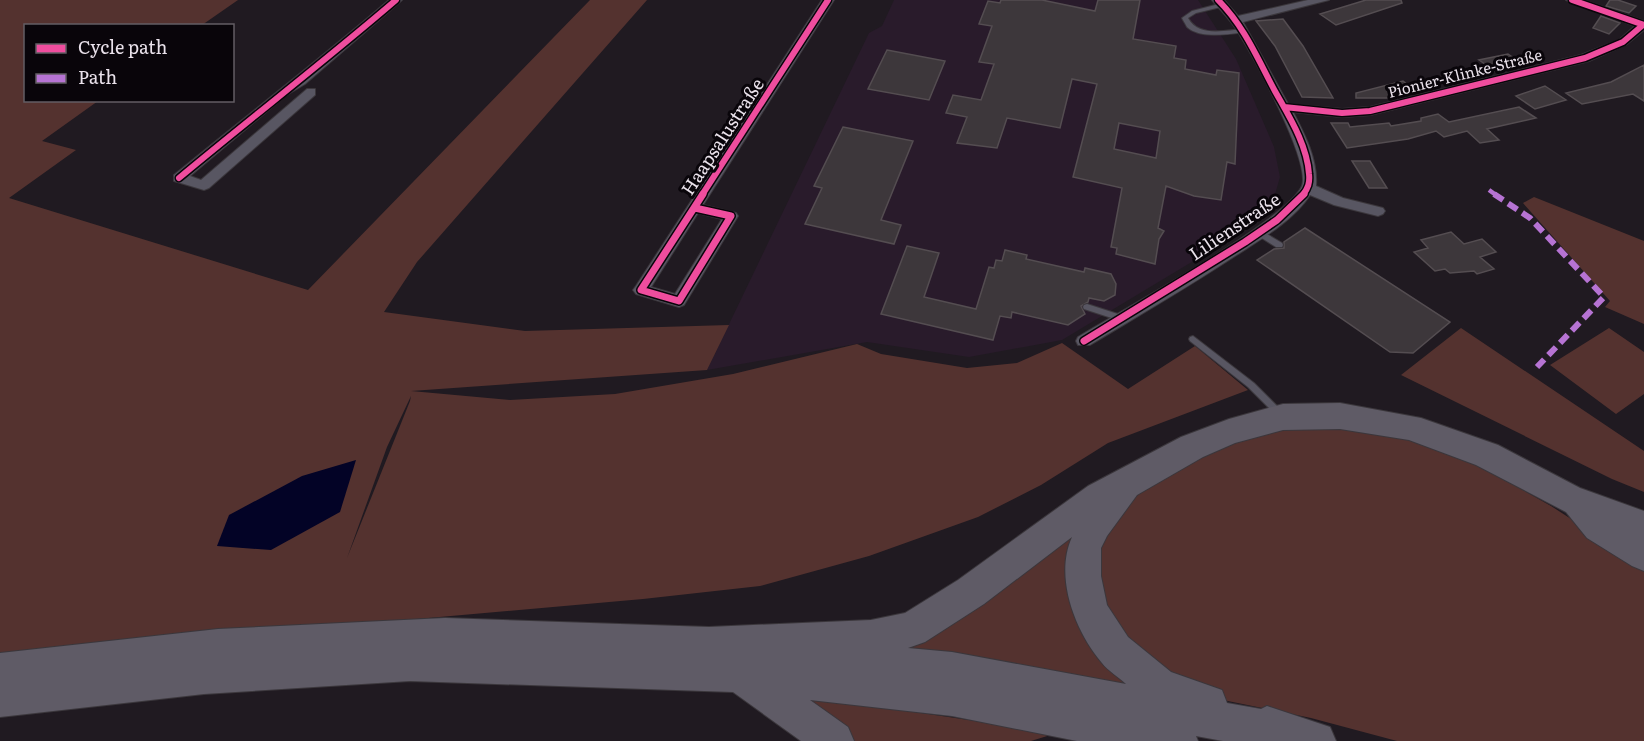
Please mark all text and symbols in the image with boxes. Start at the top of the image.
legend [24,24,234,102]
text: Cycle path [78,33,167,60]
street label: Pionier-Klinke-Straße [1385,42,1544,103]
text: Path [78,63,117,90]
street label: Haapsalustraße [674,72,770,200]
street label: Lilienstraße [1183,185,1285,266]

